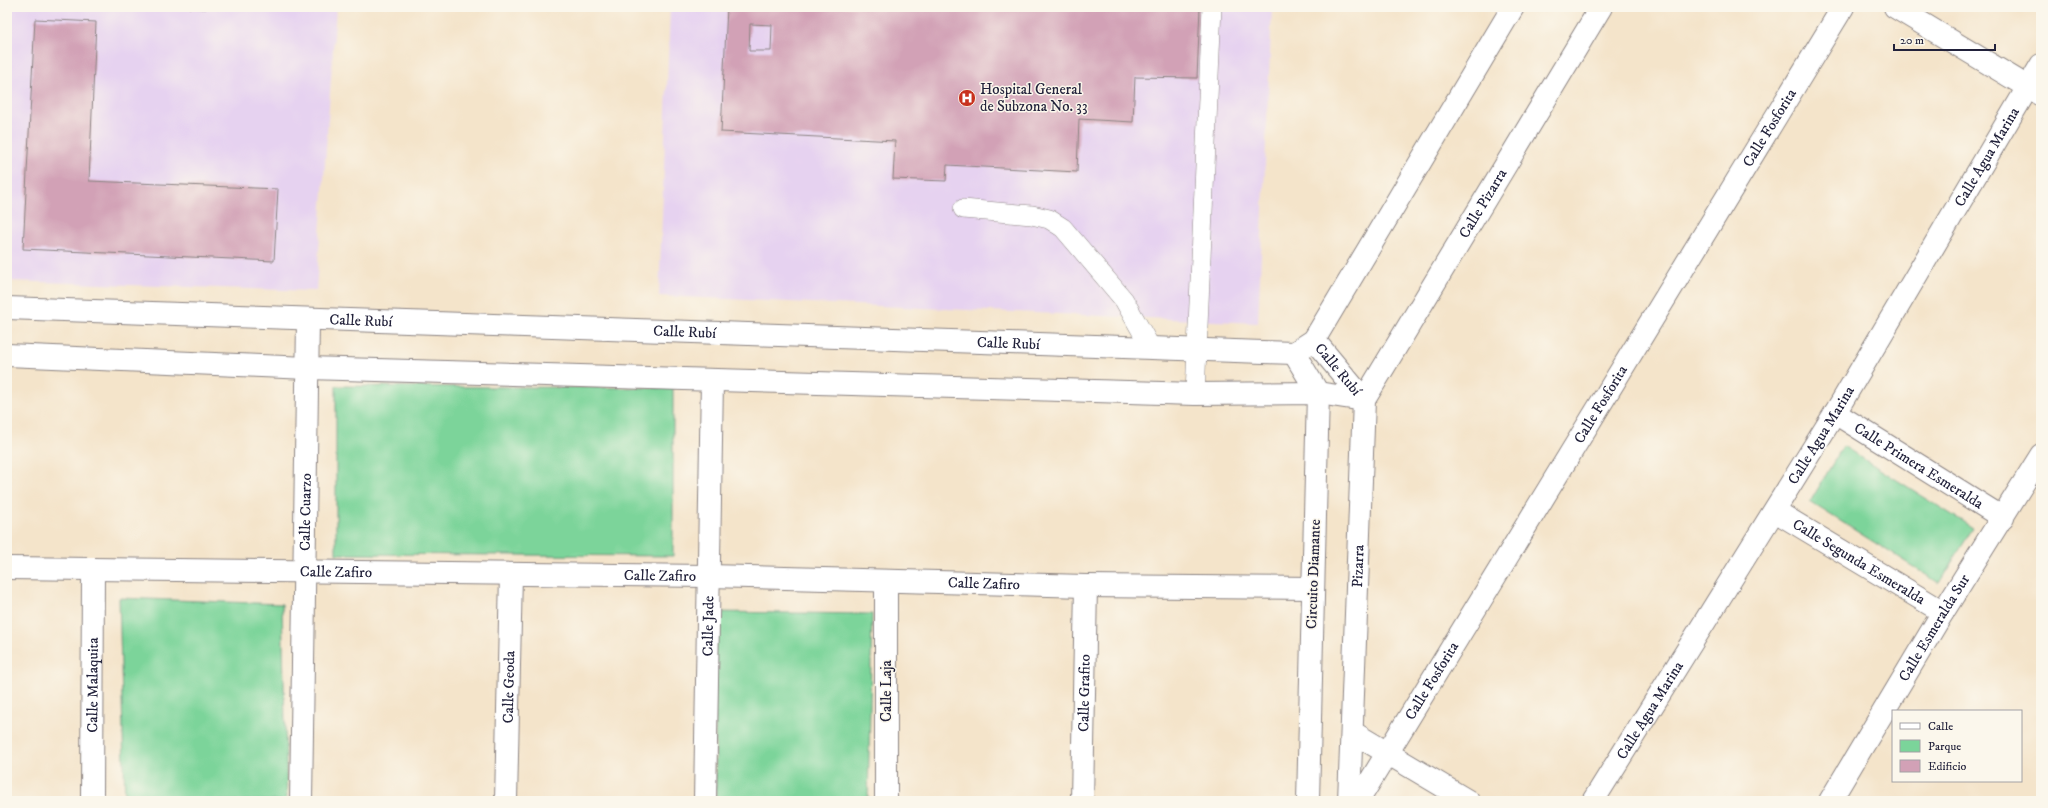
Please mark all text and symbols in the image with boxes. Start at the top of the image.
scale bar [1894,26,1995,52]
text: 20 m [1900,33,1924,48]
place label: Hospital General de Subzona No. 33 [980,80,1088,116]
street label: Calle Fosforita [1739,85,1801,171]
hospital icon: Hospital General de Subzona No. 33 [957,88,977,108]
street label: Calle Agua Marina [1950,103,2024,210]
street label: Calle Pizarra [1455,165,1512,242]
street label: Calle Rubí [329,310,394,332]
street label: Calle Rubí [653,322,717,343]
street label: Calle Rubí [977,333,1041,354]
street label: Calle Rubí [1311,339,1366,401]
street label: Calle Fosforita [1570,361,1632,447]
street label: Calle Agua Marina [1784,382,1859,488]
street label: Calle Primera Esmeralda [1850,418,1987,514]
street label: Calle Cuarzo [296,473,316,551]
street label: Calle Segunda Esmeralda [1789,515,1929,609]
street label: Circuito Diamante [1302,519,1325,629]
street label: Pizarra [1348,544,1369,588]
street label: Calle Zafiro [300,562,372,582]
street label: Calle Zafiro [624,566,696,586]
street label: Calle Esmeralda Sur [1895,571,1974,685]
street label: Calle Zafiro [948,573,1020,594]
street label: Calle Jade [698,596,718,656]
street label: Calle Malaquita [83,637,103,733]
street label: Calle Fosforita [1401,638,1463,724]
street label: Calle Geoda [499,650,519,724]
street label: Calle Grafito [1074,654,1095,732]
street label: Calle Agua Marina [1612,657,1688,763]
street label: Calle Laja [877,659,896,722]
legend [1892,710,2022,782]
text: Calle [1928,719,1953,734]
text: Parque [1928,739,1961,754]
text: Edificio [1928,759,1967,774]

